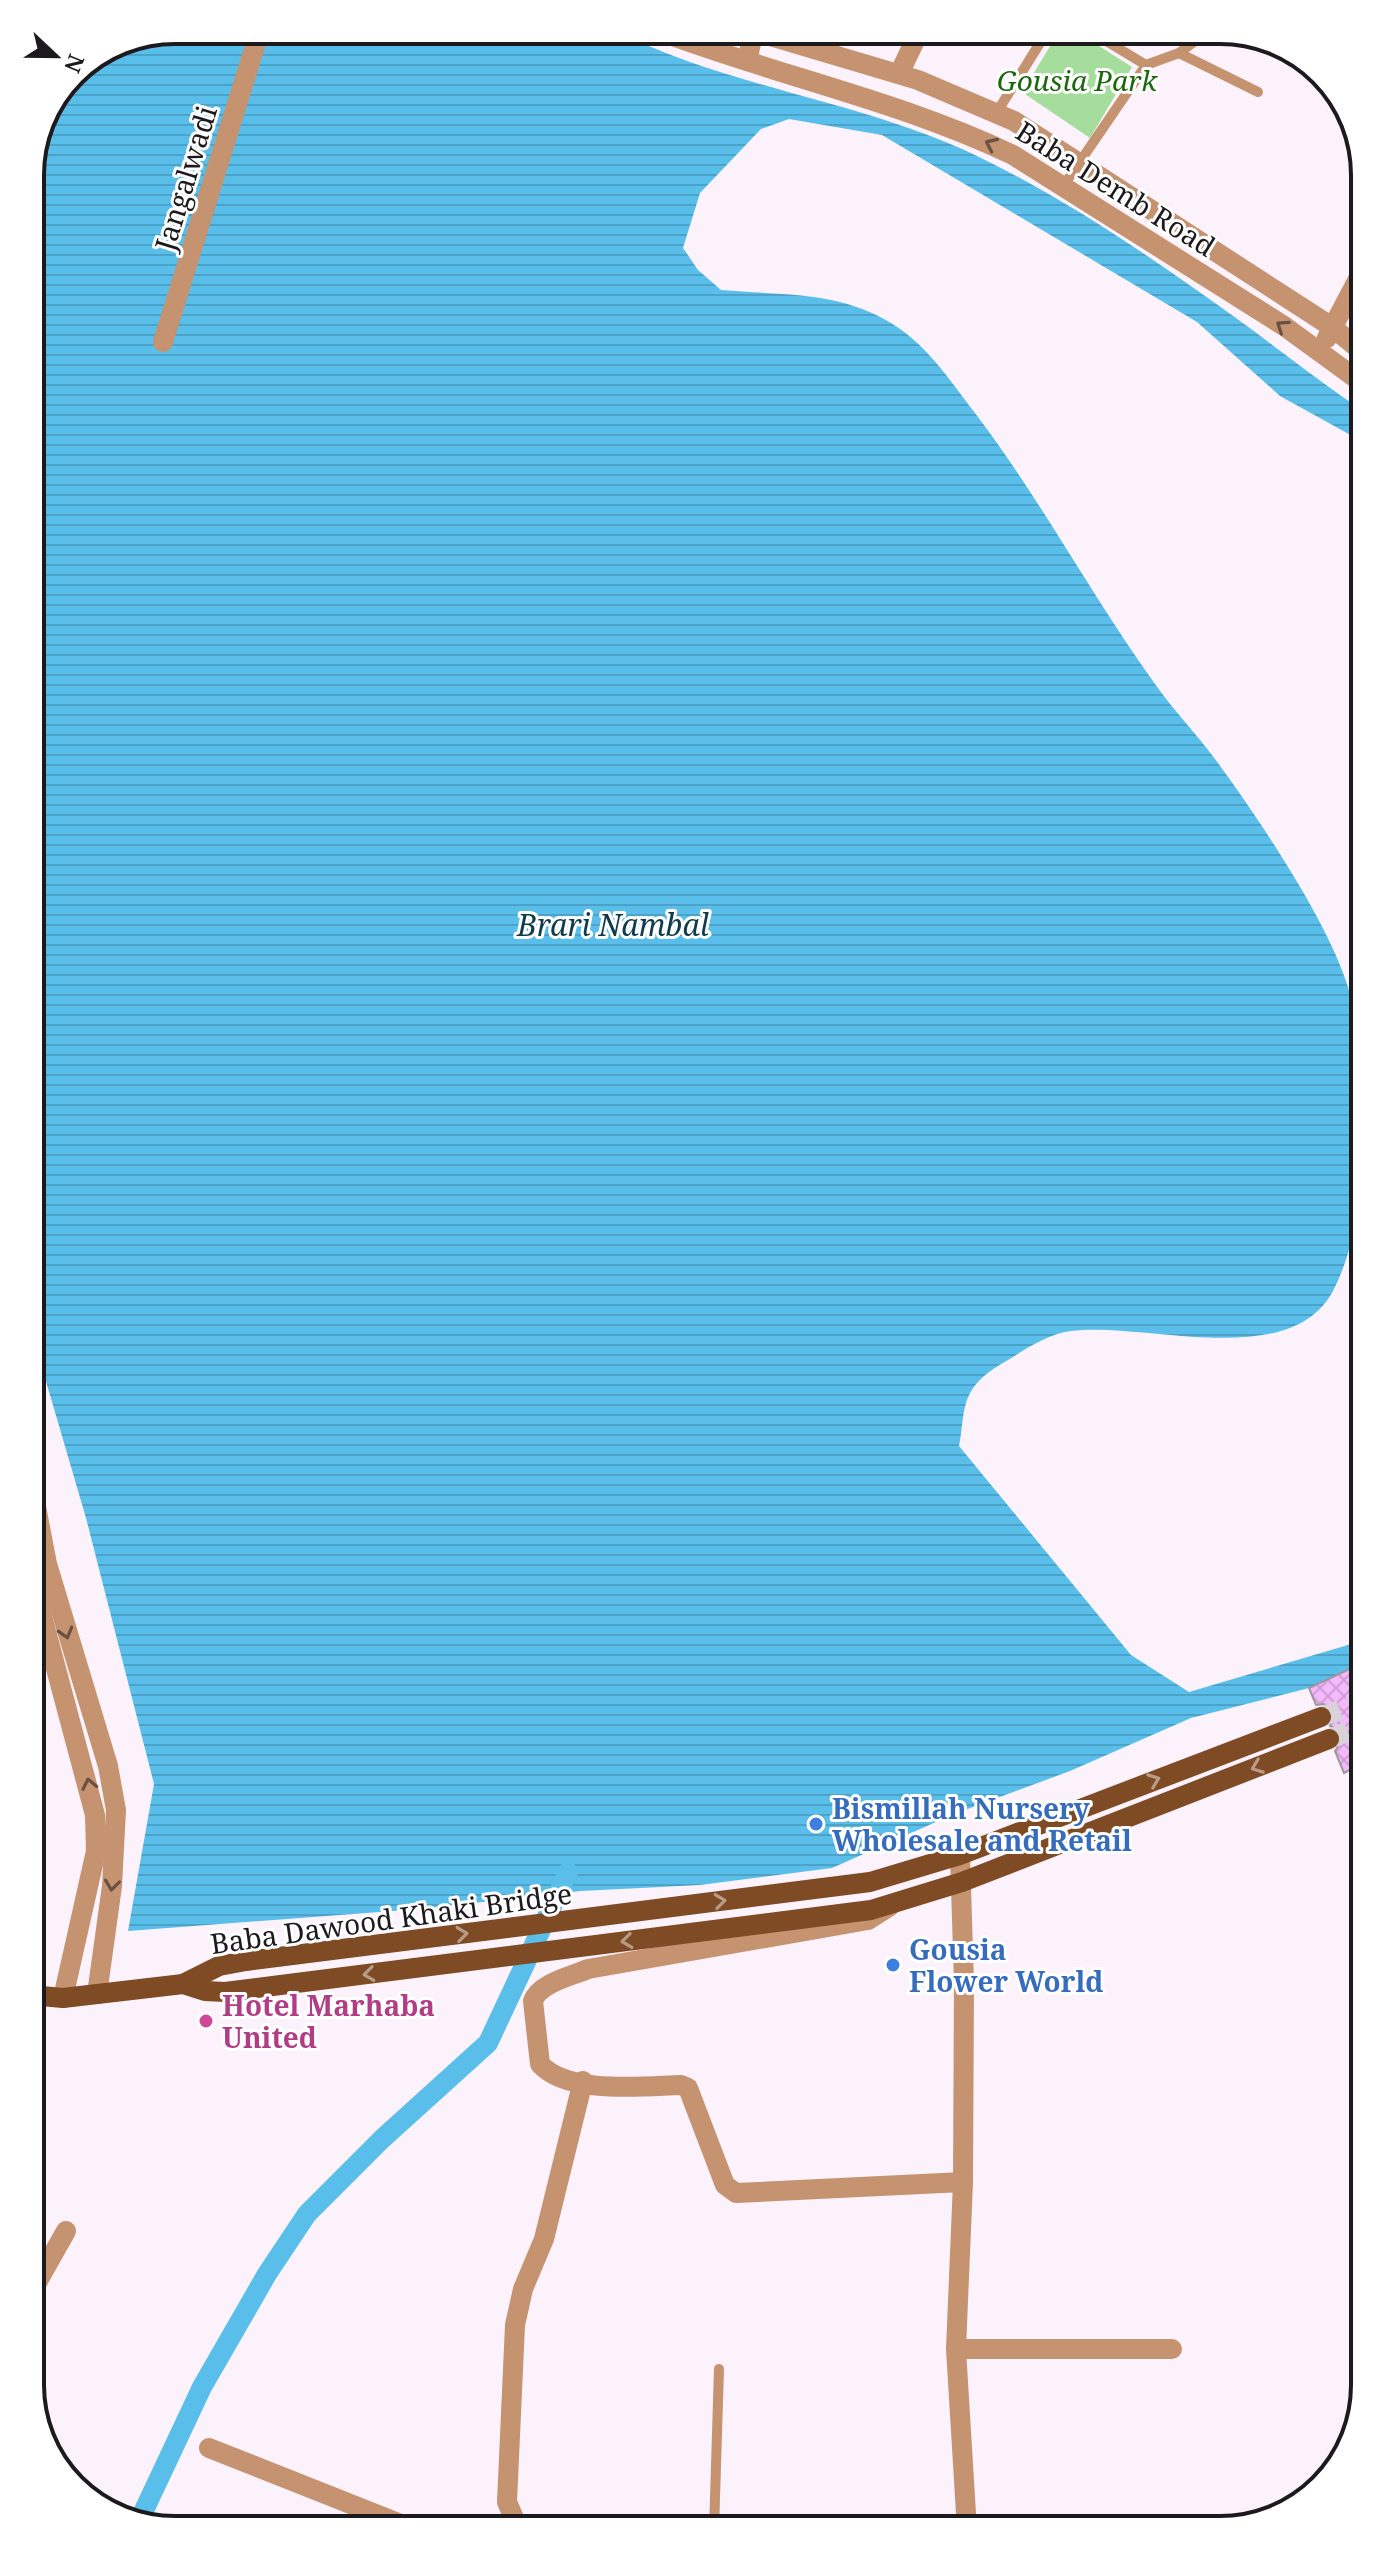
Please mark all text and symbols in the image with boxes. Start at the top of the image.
north arrow [16,16,96,96]
text: N [58,50,93,78]
park label: Gousia Park [997,61,1158,99]
street label: Jangalwadi [145,101,225,256]
street label: Baba Demb Road [1009,111,1223,265]
one-way arrow [984,138,999,154]
one-way arrow [1277,321,1291,336]
water label: Brari Nambal [516,904,709,945]
one-way arrow [57,1625,74,1639]
one-way arrow [1251,1757,1265,1774]
one-way arrow [1146,1773,1160,1790]
one-way arrow [81,1778,98,1792]
place label: Bismillah Nursery Wholesale and Retail [832,1789,1132,1859]
marker: Bismillah Nursery Wholesale and Retail [807,1815,825,1833]
street label: Baba Dawood Khaki Bridge [208,1874,574,1962]
one-way arrow [104,1878,121,1892]
one-way arrow [714,1893,727,1910]
one-way arrow [456,1925,469,1942]
place label: Gousia Flower World [909,1930,1103,2000]
one-way arrow [620,1932,634,1949]
marker: Gousia Flower World [884,1956,902,1974]
one-way arrow [362,1965,375,1982]
place label: Hotel Marhaba United [222,1986,435,2056]
marker: Hotel Marhaba United [197,2012,215,2030]

